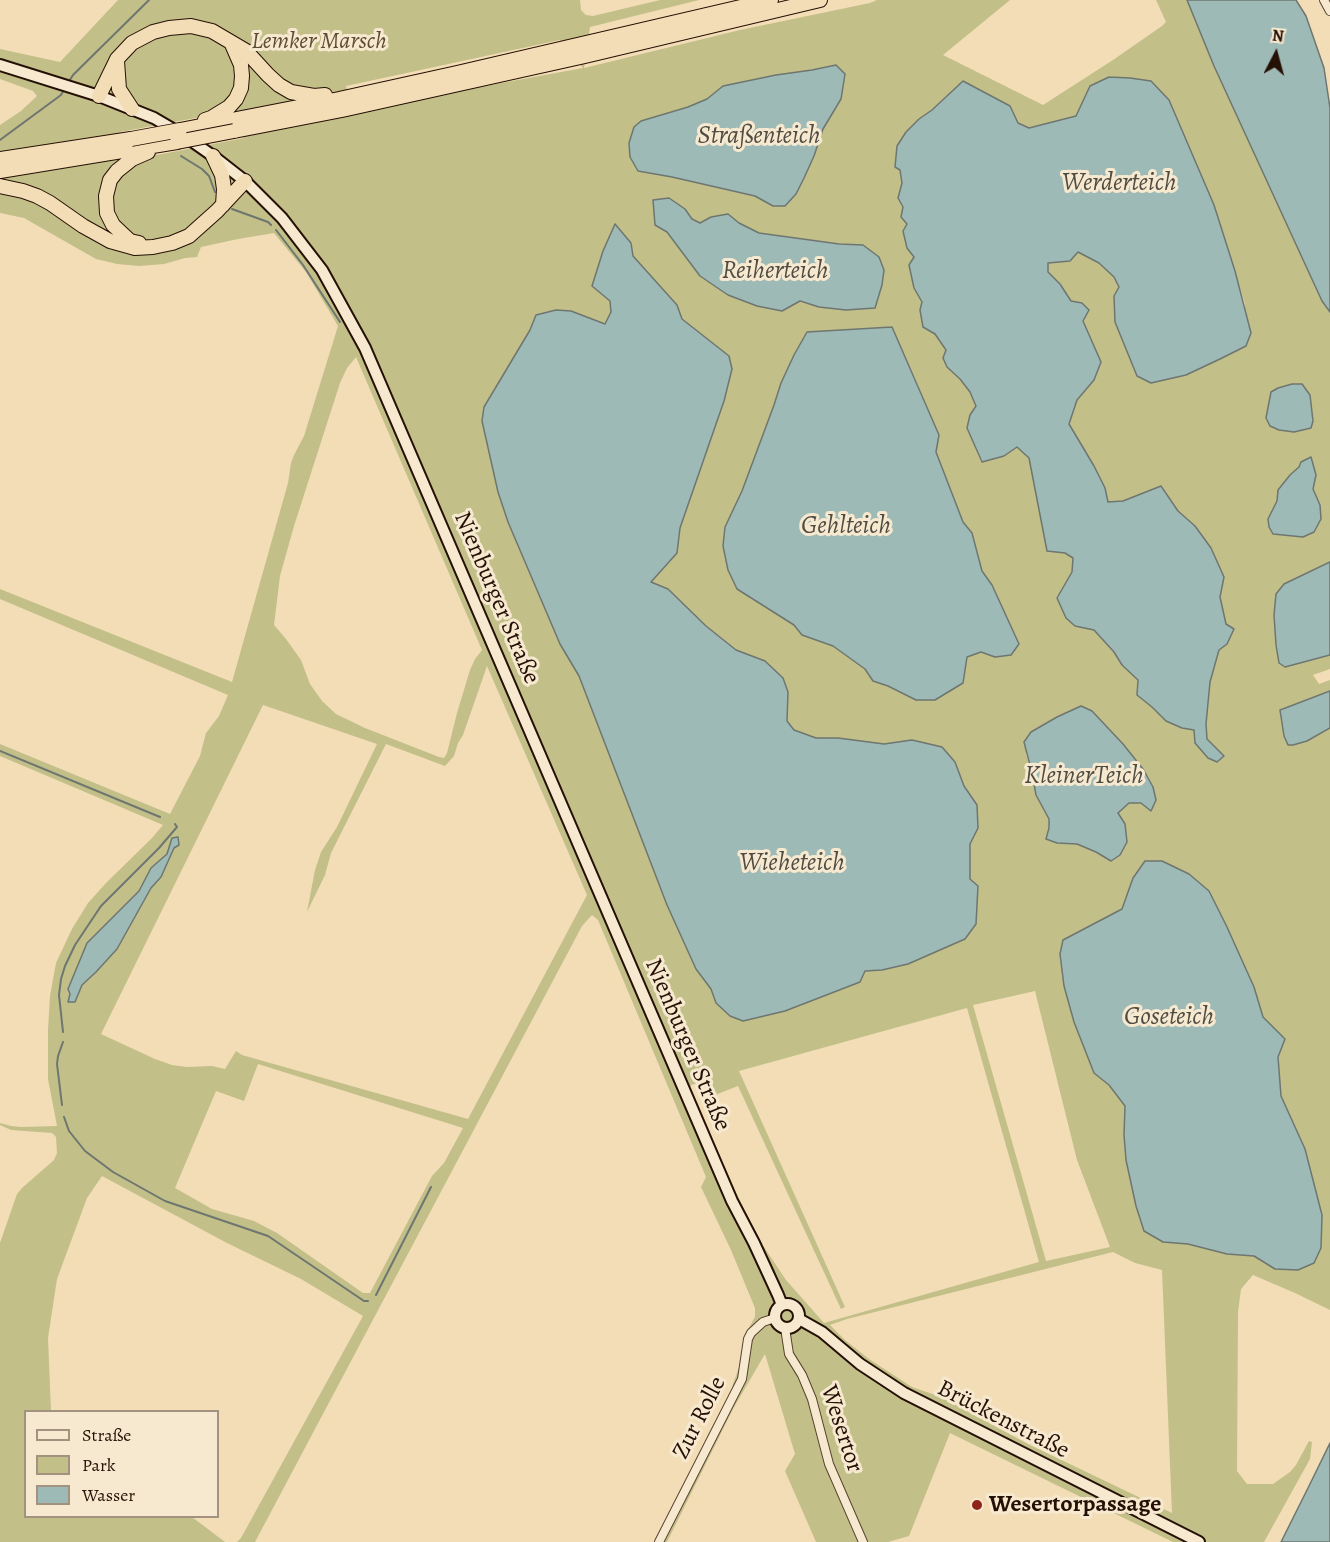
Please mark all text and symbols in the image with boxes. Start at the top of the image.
north arrow [1246,24,1306,84]
text: N [1271,25,1285,48]
park label: Lemker Marsch [251,28,387,56]
water label: Straßenteich [698,121,820,153]
water label: Werderteich [1062,168,1176,200]
water label: Reiherteich [722,256,828,288]
street label: Nienburger Straße [447,507,545,689]
water label: Gehlteich [801,511,891,543]
water label: KleinerTeich [1024,761,1144,793]
water label: Wieheteich [739,848,845,880]
street label: Nienburger Straße [638,954,736,1136]
water label: Goseteich [1124,1002,1214,1034]
street label: Zur Rolle [667,1372,733,1464]
street label: Brückenstraße [932,1374,1074,1466]
street label: Wesertor [813,1382,869,1476]
legend [24,1410,219,1518]
text: Straße [82,1423,131,1447]
text: Park [82,1453,116,1477]
text: Wasser [82,1483,135,1507]
place label: Wesertorpassage [989,1491,1161,1519]
marker: Wesertorpassage [970,1498,984,1512]

